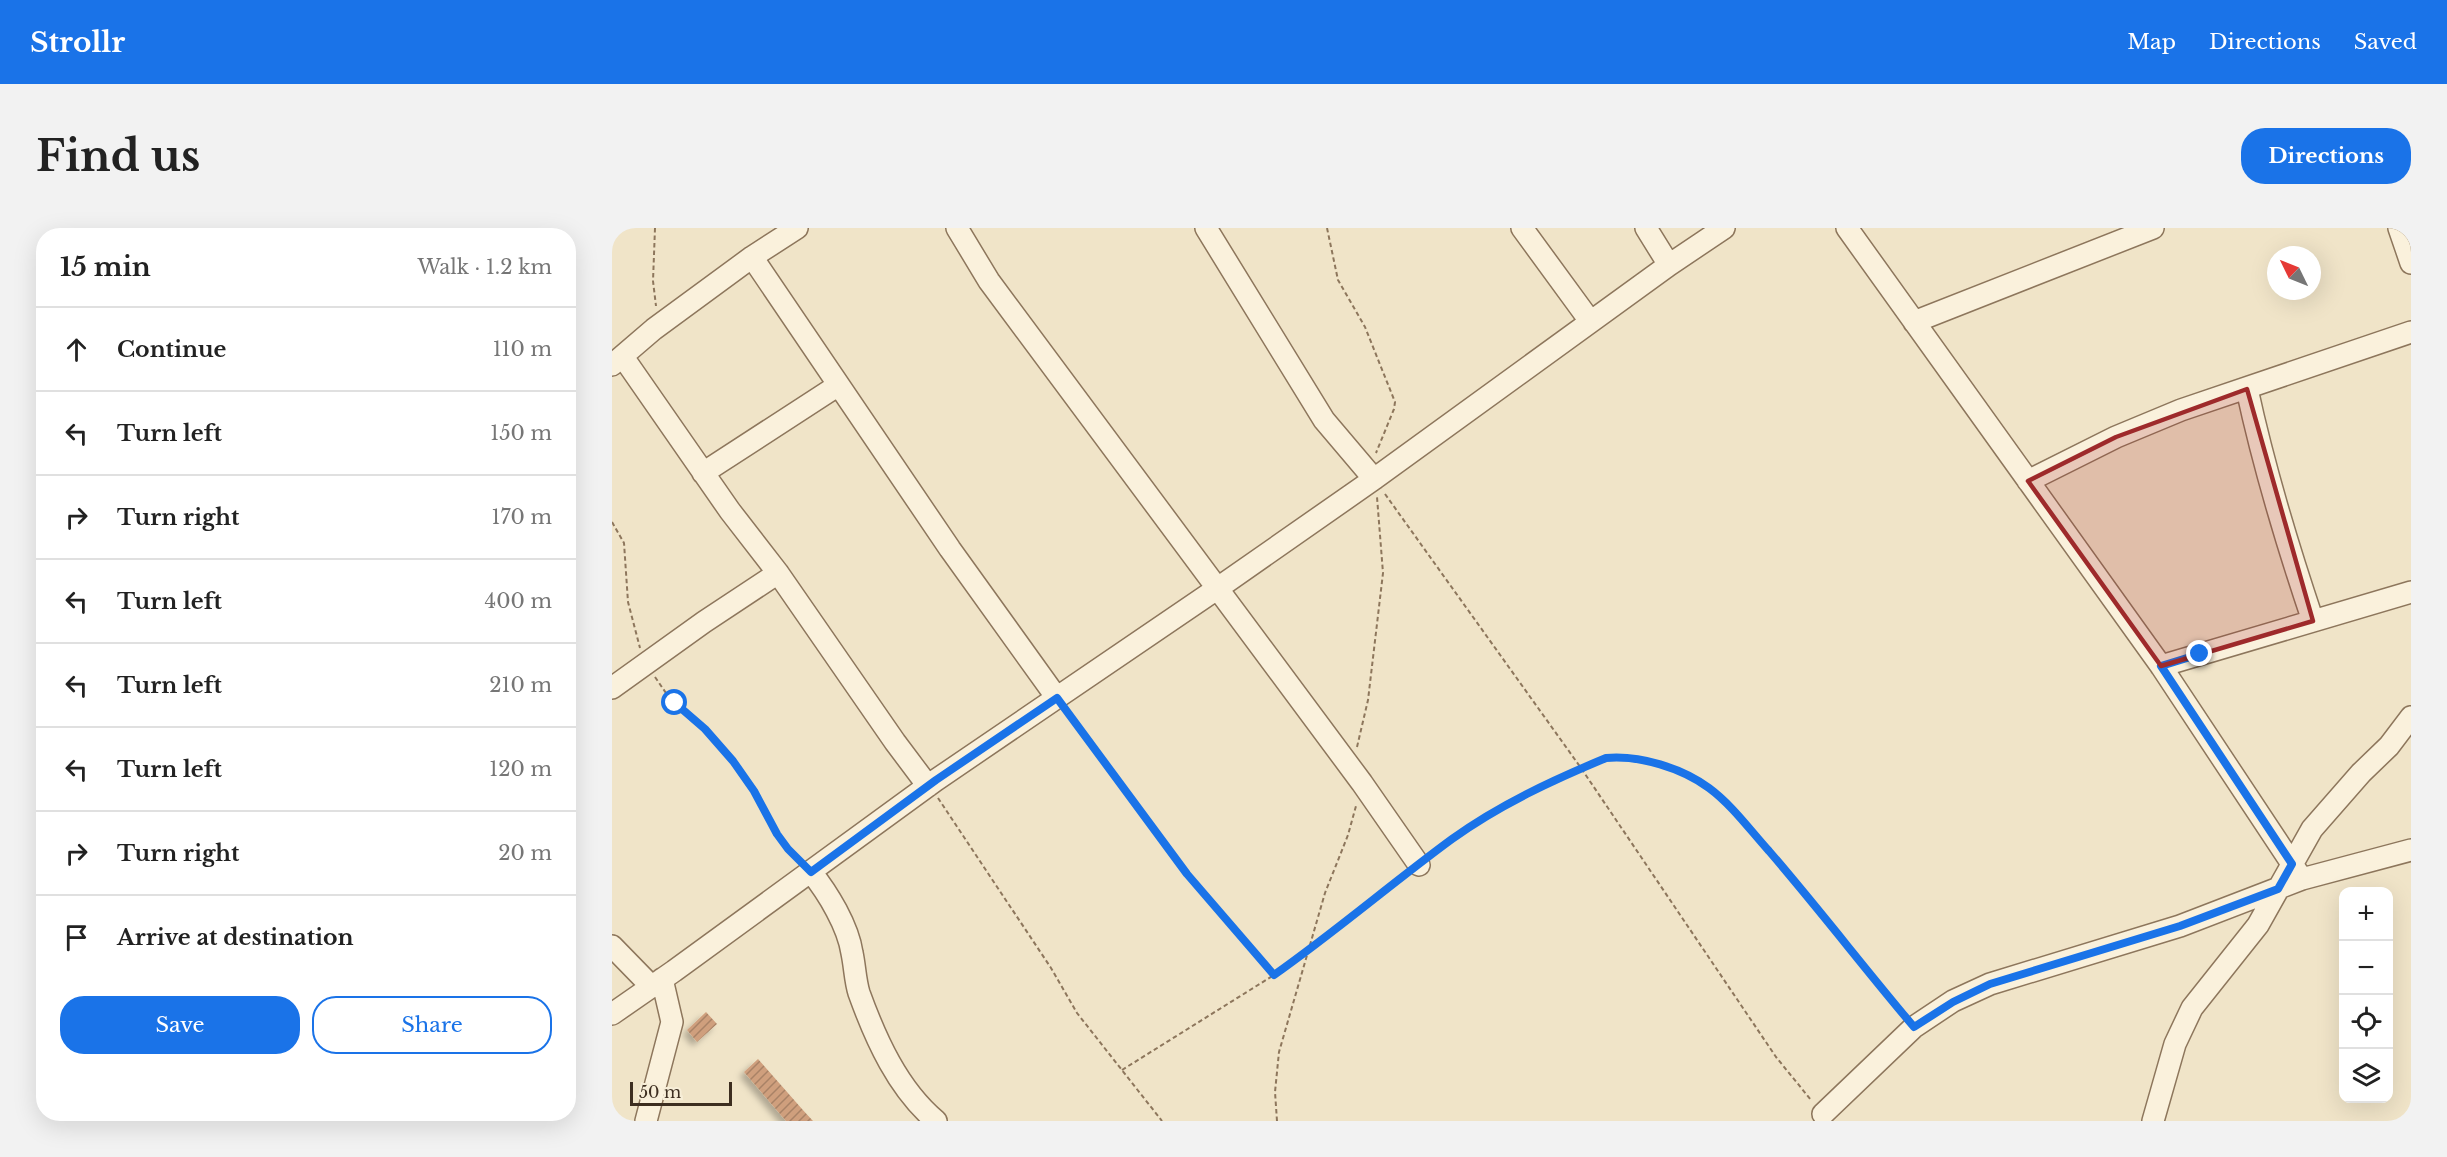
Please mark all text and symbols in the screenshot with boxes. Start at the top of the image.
text: Strollr [30,25,125,60]
text: Map [2127,29,2176,55]
text: Directions [2209,29,2321,55]
text: Saved [2354,29,2417,55]
button: Directions [2241,128,2411,184]
text: Find us [36,130,200,182]
north arrow [2267,246,2321,300]
text: 15 min [60,251,151,283]
text: Walk · 1.2 km [417,255,552,279]
icon: ahead [60,333,93,366]
text: Continue [117,336,226,363]
text: 110 m [493,337,552,361]
icon: left [60,417,93,450]
text: Turn left [117,420,222,447]
text: 150 m [490,421,552,445]
icon: right [60,501,93,534]
text: Turn right [117,504,239,531]
text: 170 m [492,505,552,529]
icon: left [60,585,93,618]
text: Turn left [117,588,222,615]
text: 400 m [485,589,552,613]
route end [2186,640,2212,666]
icon: left [60,669,93,702]
text: Turn left [117,672,222,699]
text: 210 m [489,673,552,697]
route start [661,689,687,715]
icon: left [60,753,93,786]
text: Turn left [117,756,222,783]
text: 120 m [489,757,552,781]
icon: right [60,837,93,870]
text: Turn right [117,840,239,867]
text: 20 m [498,841,552,865]
map controls [2339,887,2393,1103]
button: + [2339,887,2393,941]
icon: arrive [60,921,93,954]
text: Arrive at destination [117,924,354,951]
button: − [2339,941,2393,995]
button: locate [2339,995,2393,1049]
button: Save [60,996,300,1054]
button: Share [312,996,552,1054]
button: layers [2339,1049,2393,1103]
scale bar [630,1079,732,1106]
text: 50 m [639,1082,681,1102]

